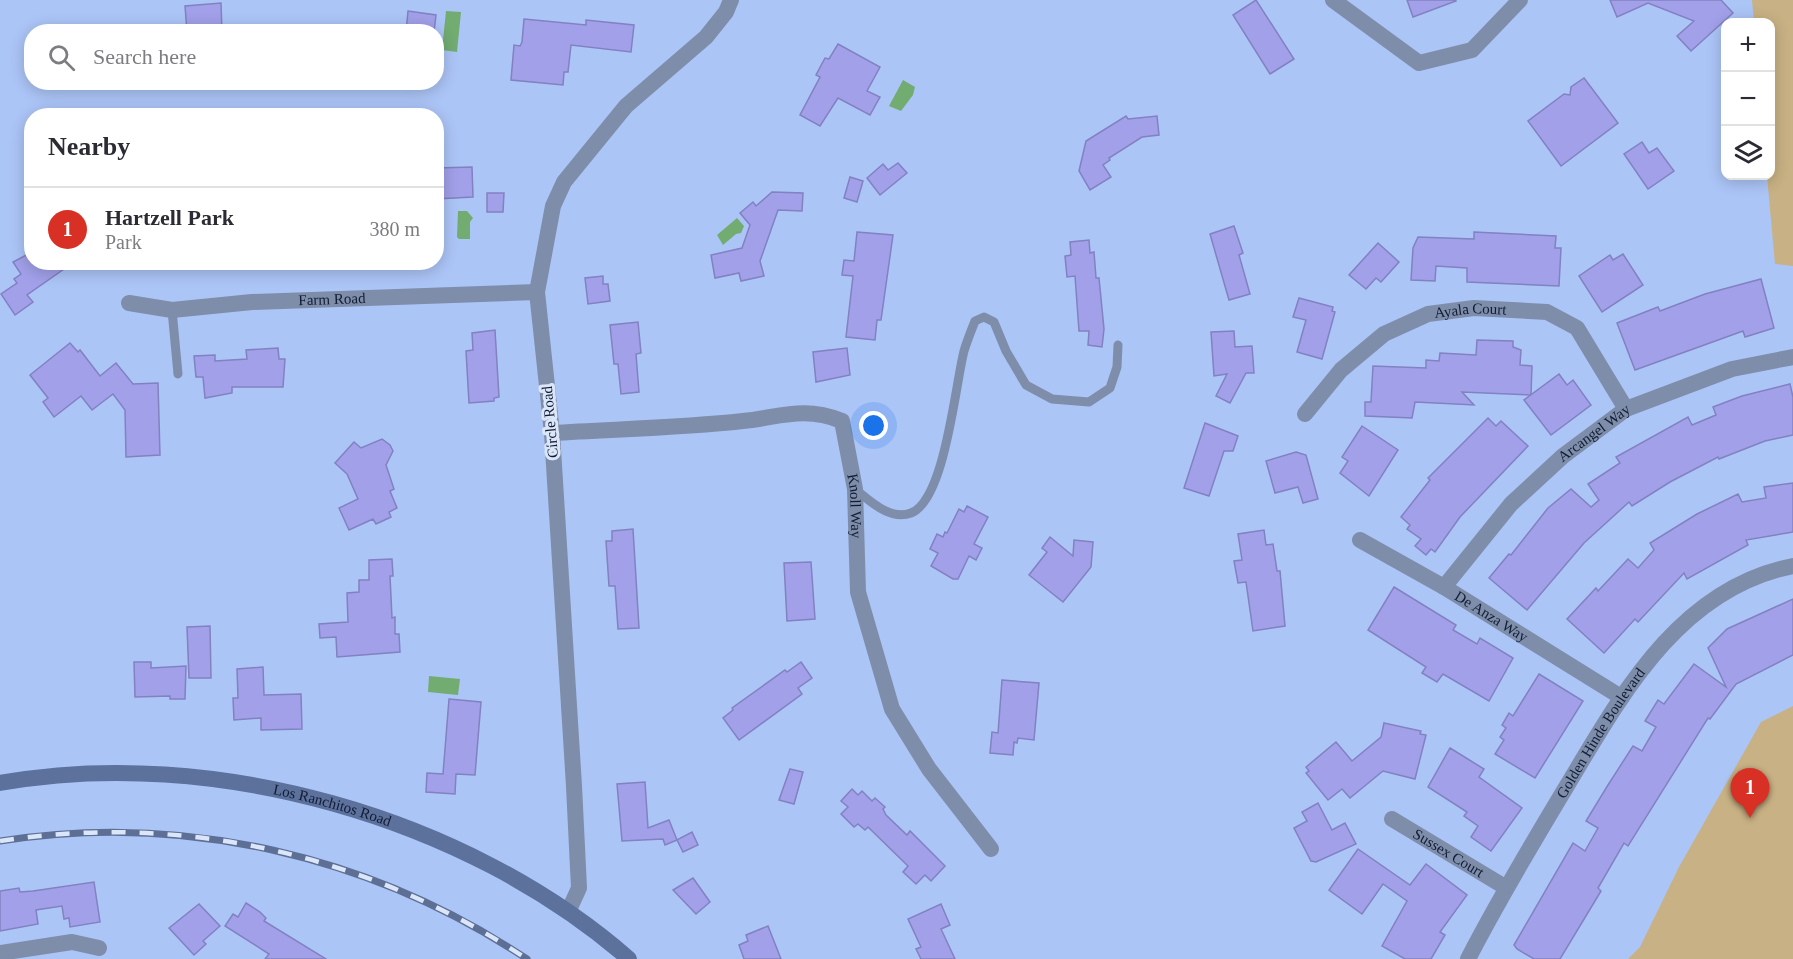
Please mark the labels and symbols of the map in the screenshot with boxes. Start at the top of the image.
street label: Farm Road [298,290,366,308]
street label: Ayala Court [1433,300,1508,321]
street label: Circle Road [539,385,561,459]
street label: Arcangel Way [1555,401,1633,465]
your location [859,411,888,440]
street label: Knoll Way [844,472,864,539]
street label: De Anza Way [1452,588,1531,645]
street label: Golden Hinde Boulevard [1553,665,1648,801]
pin: 1 [1730,768,1770,818]
street label: Los Ranchitos Road [272,781,394,830]
street label: Sussex Court [1410,826,1488,881]

